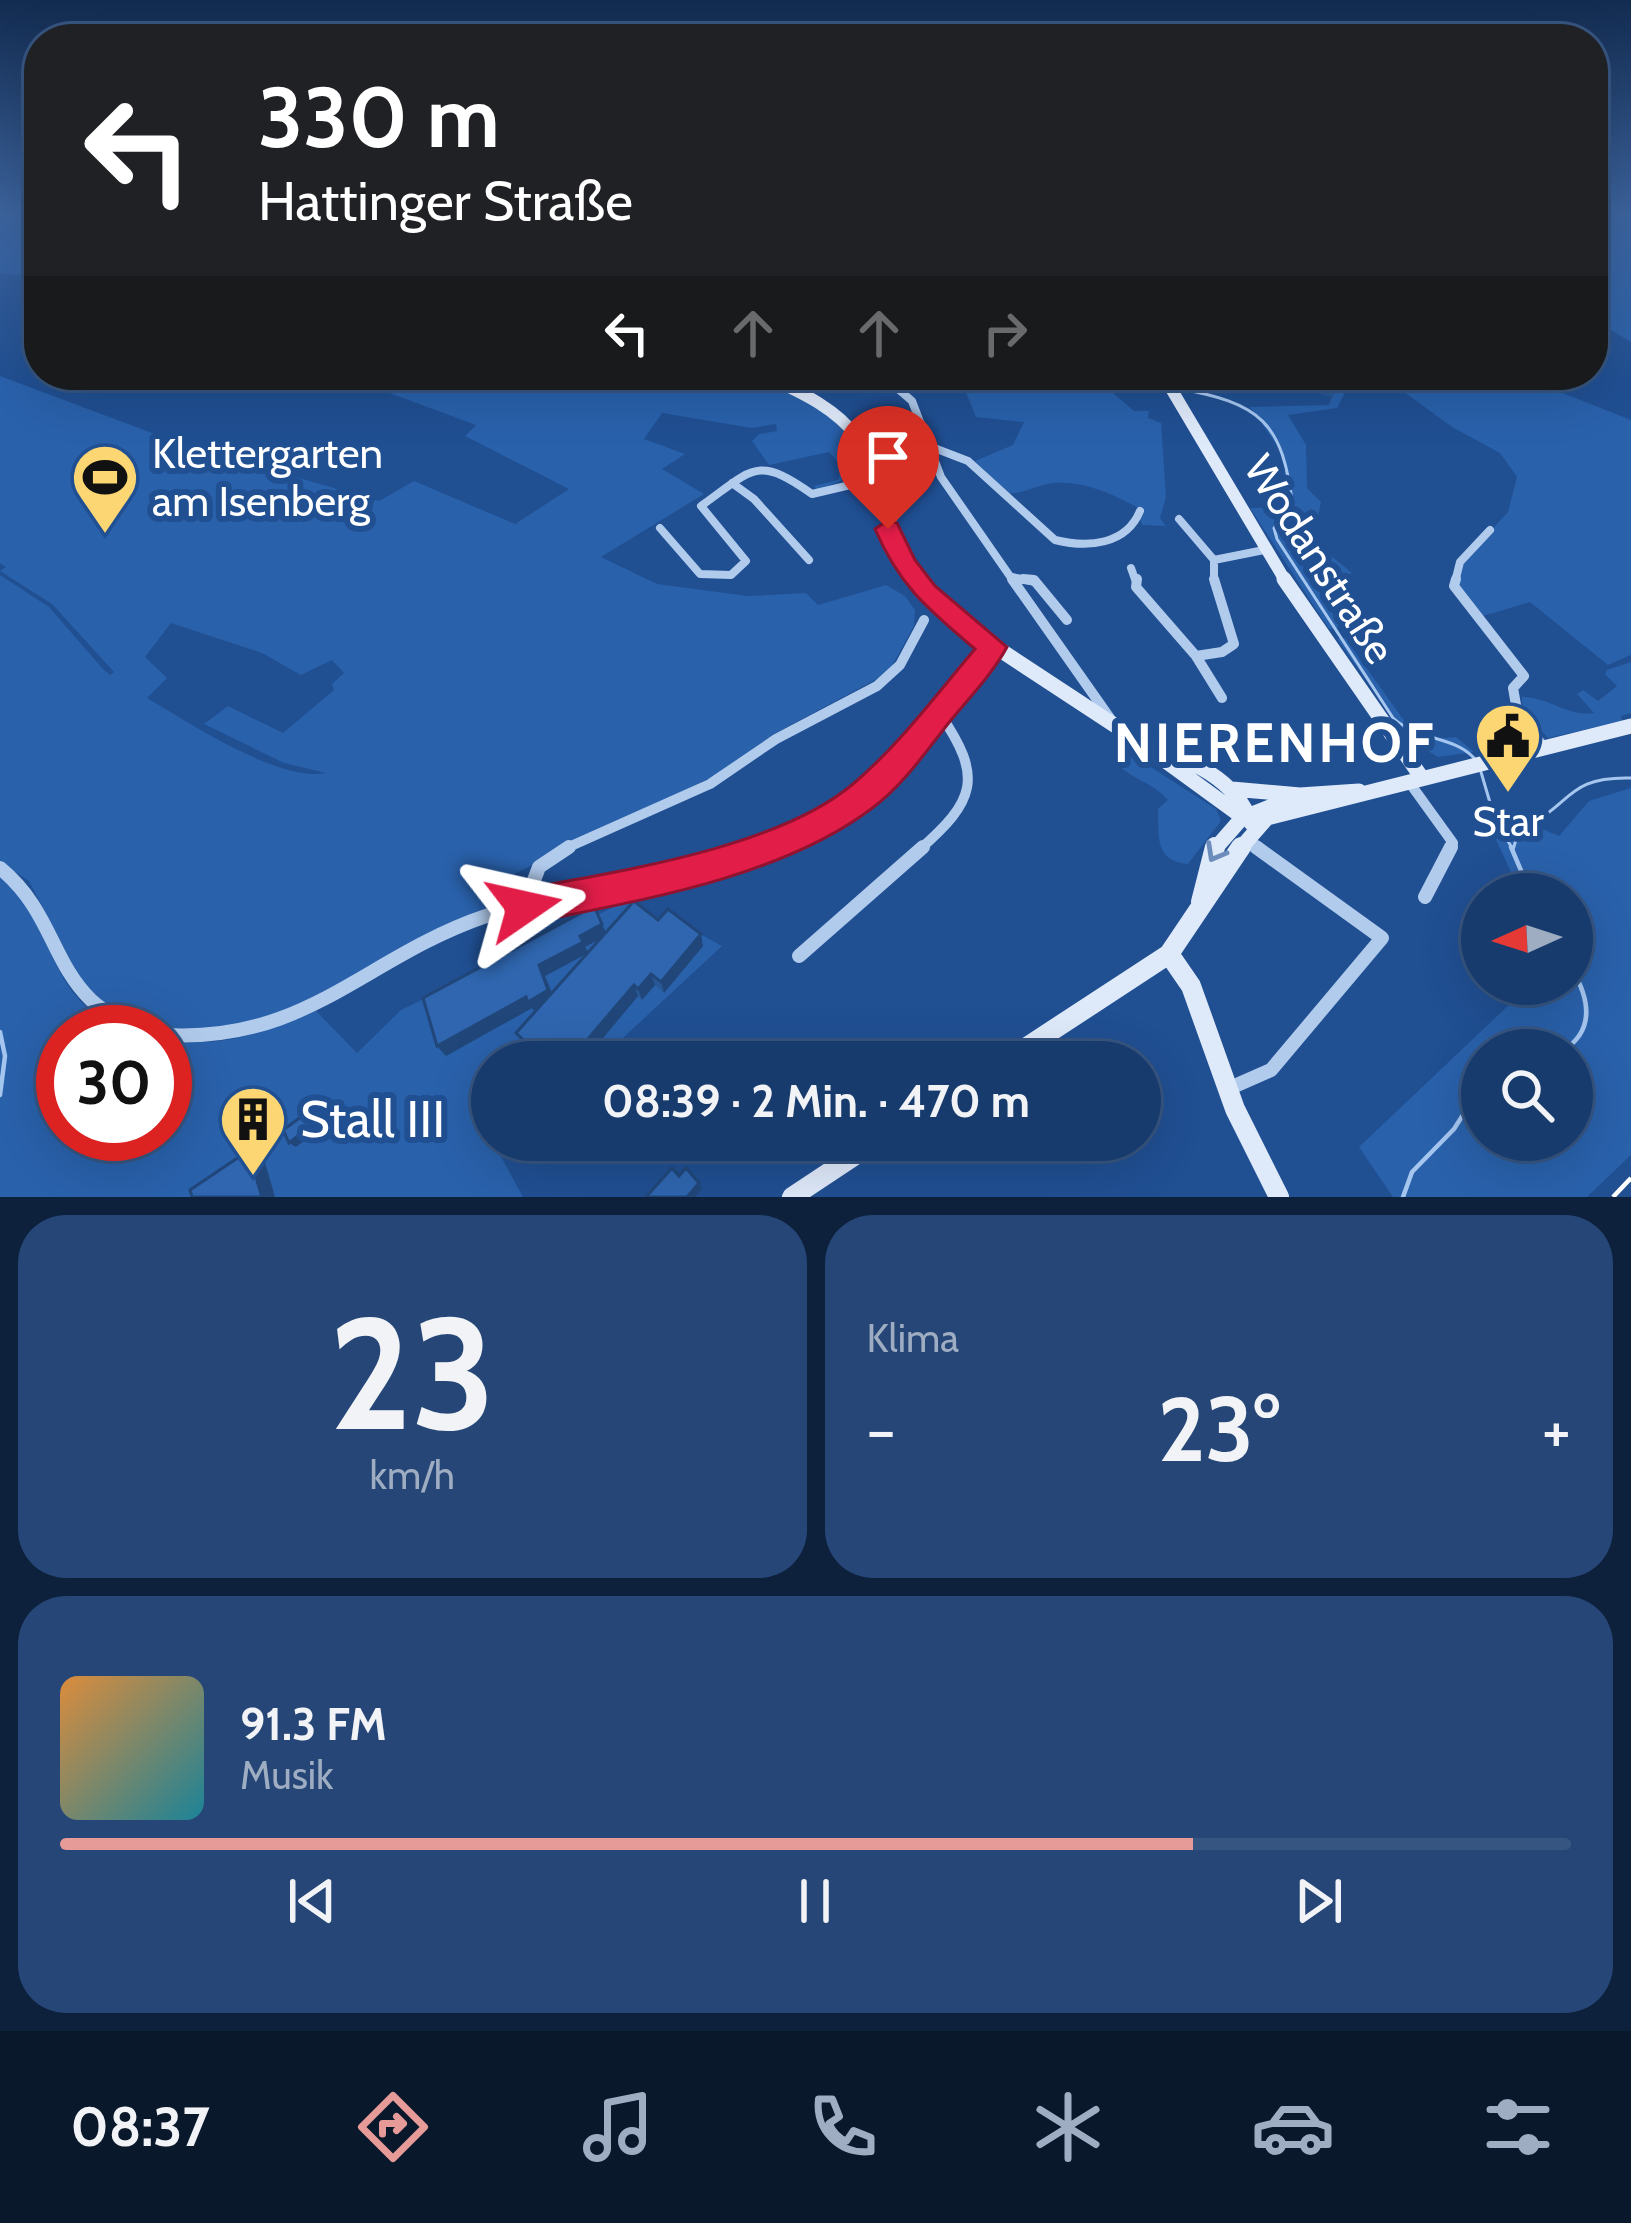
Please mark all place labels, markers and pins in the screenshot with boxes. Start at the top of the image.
pin [837,406,939,529]
place label: Klettergarten am Isenberg [152,427,383,527]
sports icon: Klettergarten am Isenberg [70,442,140,536]
public building icon: Star [1473,701,1543,795]
place label: Star [1472,795,1544,847]
building icon: Stall III [218,1084,288,1178]
place label: Stall III [300,1088,445,1150]

